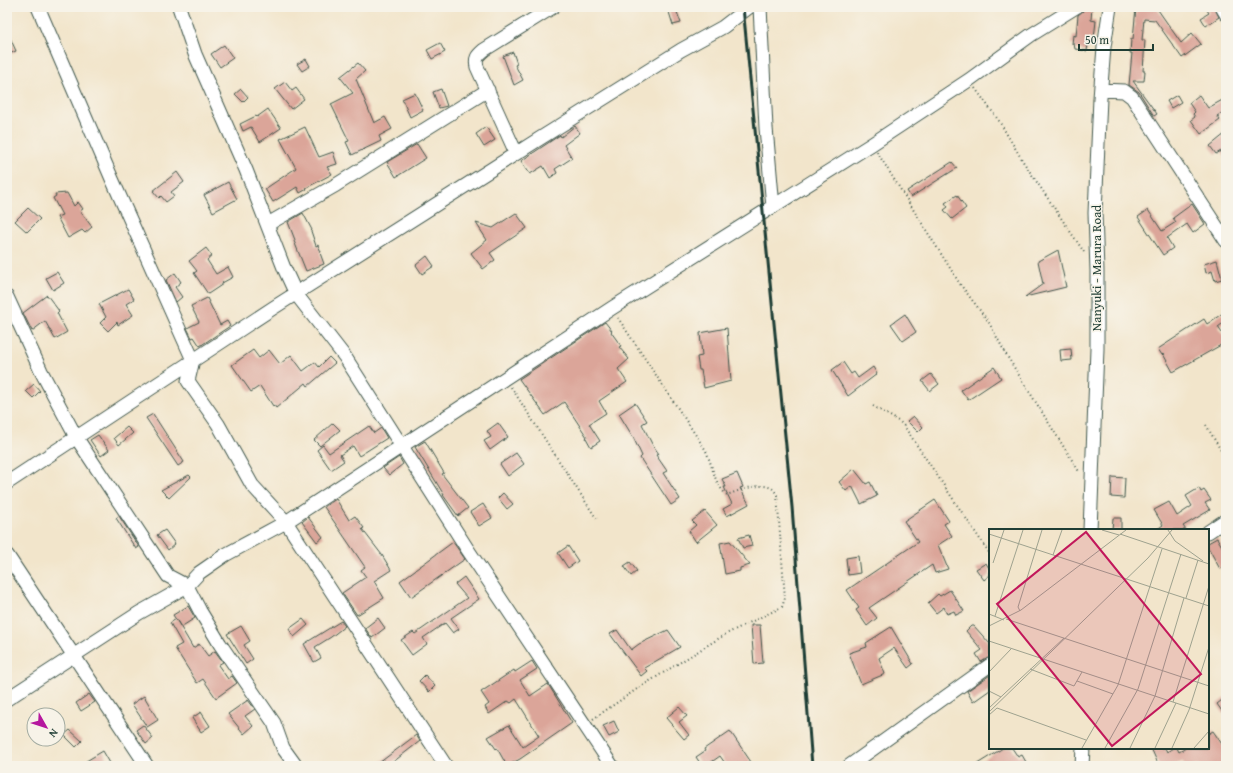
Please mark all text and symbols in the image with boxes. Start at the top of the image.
scale bar [1079,26,1153,52]
text: 50 m [1085,31,1109,48]
street label: Nanyuki - Marura Road [1087,205,1106,331]
inset map [989,529,1209,749]
north arrow [26,707,66,747]
text: N [45,725,62,742]

